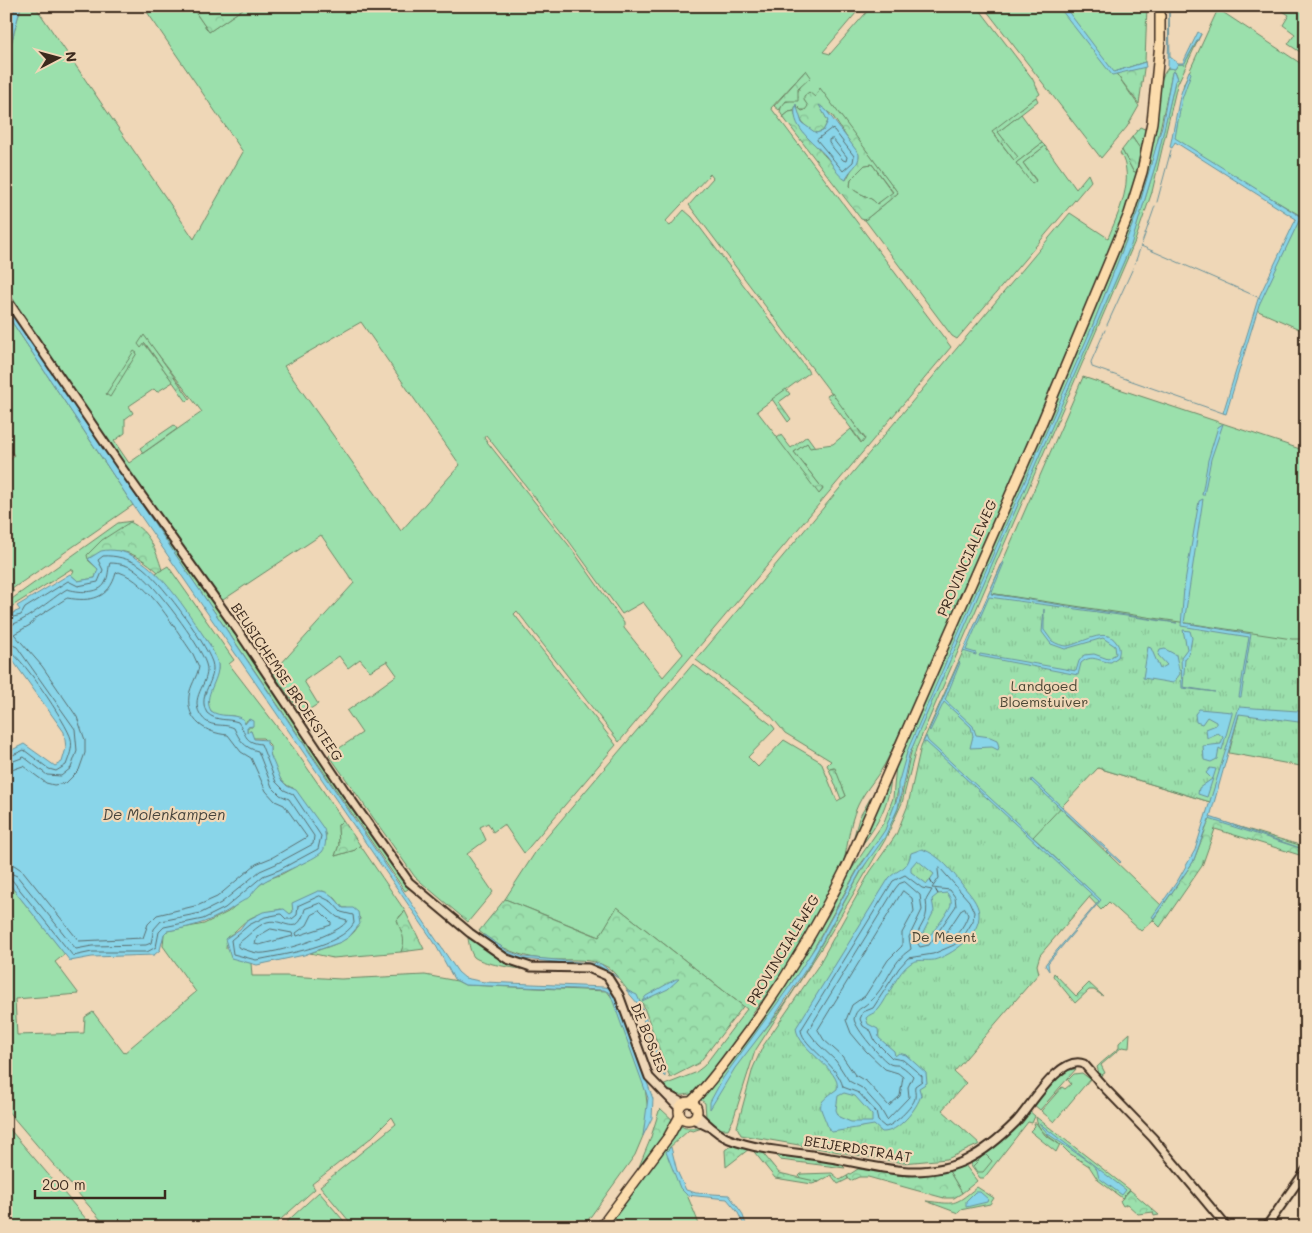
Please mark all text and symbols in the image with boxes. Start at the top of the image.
north arrow [32,32,82,82]
text: N [61,50,81,63]
street label: PROVINCIALEWEG [932,496,1001,619]
street label: BEUSICHEMSE BROEKSTEEG [227,599,348,765]
park label: Landgoed Bloemstuiver [1000,676,1088,711]
water label: De Molenkampen [103,804,225,824]
street label: PROVINCIALEWEG [742,891,823,1009]
park label: De Meent [911,927,977,946]
street label: DE BOSJES [627,1000,672,1075]
street label: BEIJERDSTRAAT [803,1131,914,1166]
scale bar [35,1168,165,1200]
text: 200 m [42,1174,86,1194]

